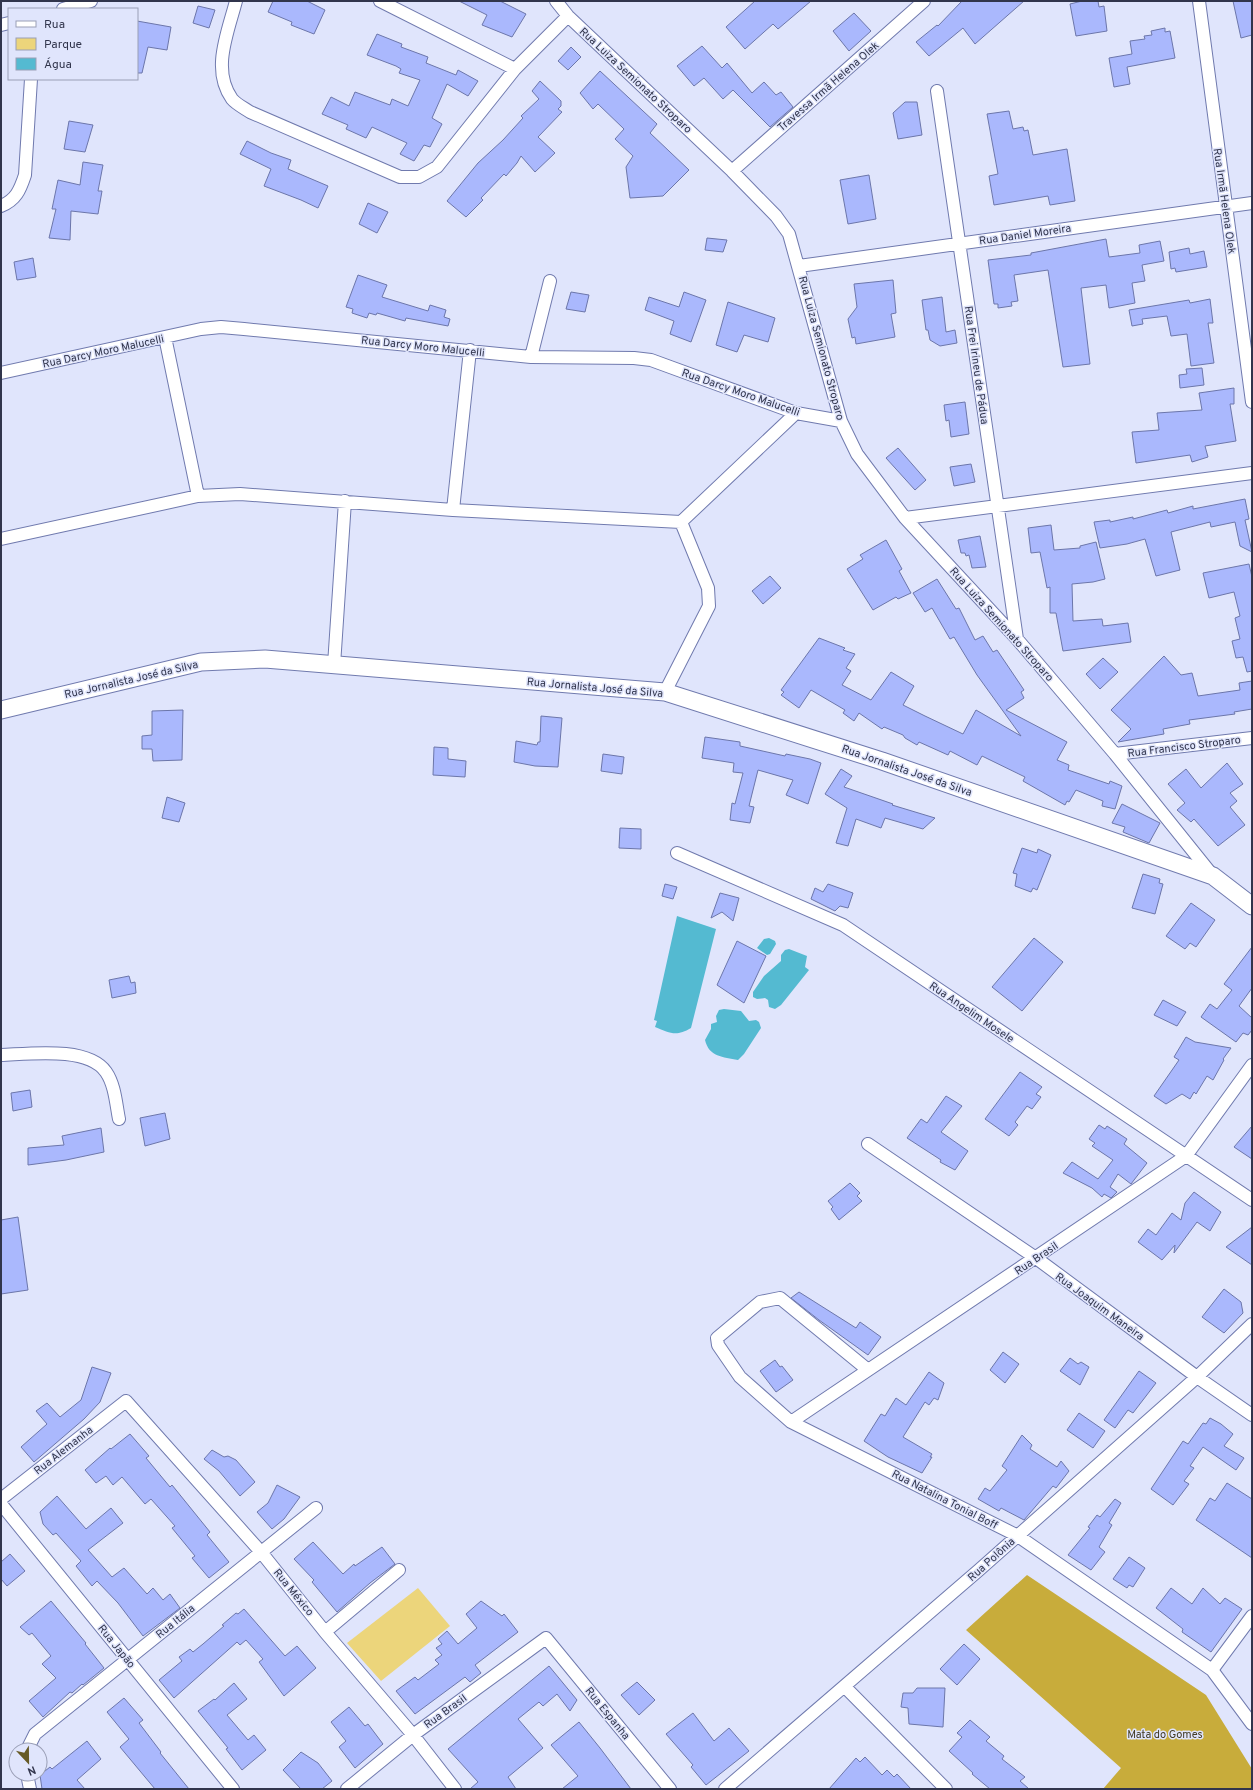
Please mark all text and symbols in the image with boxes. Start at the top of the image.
legend [8,8,138,80]
text: Rua [44,17,65,33]
street label: Rua Luiza Semionato Stroparo [576,25,695,137]
text: Parque [44,37,82,53]
street label: Travessa Irmã Helena Olek [775,39,882,135]
text: Água [44,57,72,73]
street label: Rua Irmã Helena Olek [1210,147,1238,255]
street label: Rua Daniel Moreira [978,222,1072,248]
street label: Rua Luiza Semionato Stroparo [795,275,847,422]
street label: Rua Frei Irineu de Pádua [961,305,991,425]
street label: Rua Darcy Moro Malucelli [41,332,165,372]
street label: Rua Darcy Moro Malucelli [360,334,485,360]
street label: Rua Darcy Moro Malucelli [680,366,802,420]
street label: Rua Luiza Semionato Stroparo [946,565,1056,685]
street label: Rua Jornalista José da Silva [63,658,200,702]
street label: Rua Jornalista José da Silva [526,675,664,701]
street label: Rua Francisco Stroparo [1127,733,1241,761]
street label: Rua Jornalista José da Silva [840,742,974,800]
street label: Rua Angelim Mosele [926,979,1017,1046]
street label: Rua Brasil [1012,1239,1061,1279]
street label: Rua Joaquim Maneira [1052,1270,1147,1344]
street label: Rua Alemanha [31,1423,96,1478]
street label: Rua Natalina Tonial Boff [889,1467,1000,1533]
street label: Rua Polônia [965,1535,1018,1585]
street label: Rua México [270,1566,317,1619]
street label: Rua Itália [153,1602,198,1642]
street label: Rua Japão [94,1622,138,1671]
street label: Rua Espanha [582,1684,633,1743]
street label: Rua Brasil [421,1692,470,1732]
park label: Mata do Gomes [1127,1728,1203,1742]
north arrow [8,1742,48,1782]
text: N [25,1762,38,1778]

